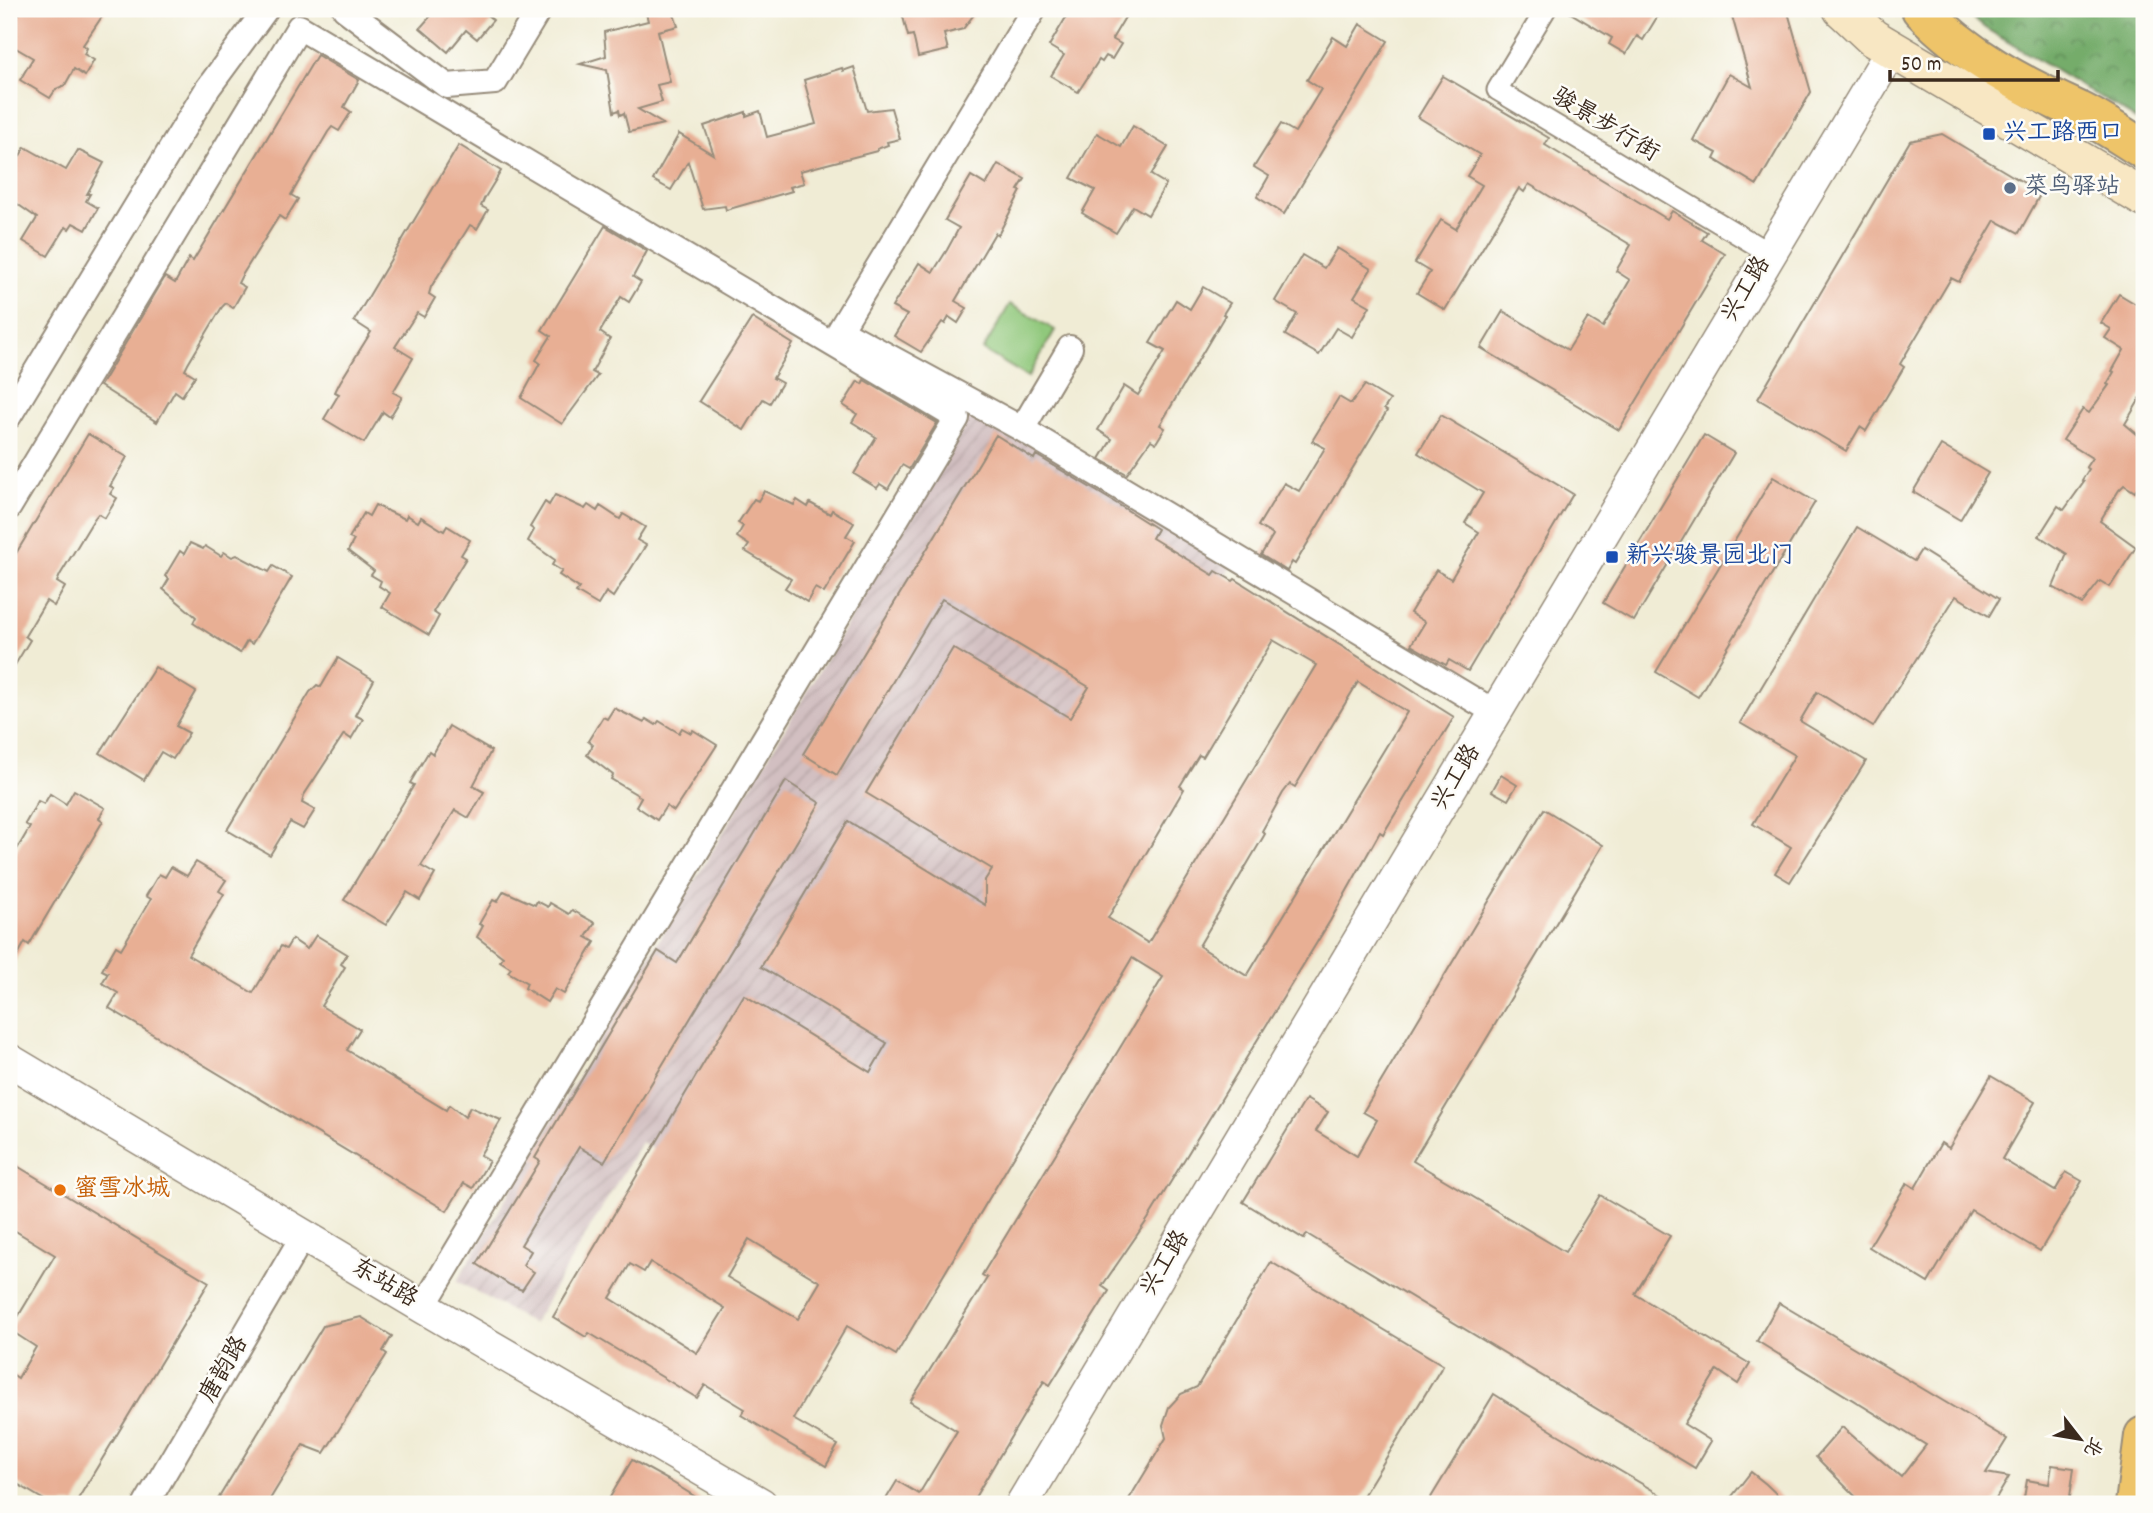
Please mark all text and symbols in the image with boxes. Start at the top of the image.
scale bar [1890,38,2058,82]
text: 50 m [1901,51,1941,81]
street label: 骏景步行街 [1545,81,1665,171]
place label: 兴工路西口 [2003,117,2123,151]
marker: 兴工路西口 [1981,126,1997,142]
place label: 菜鸟驿站 [2024,171,2120,205]
marker: 菜鸟驿站 [2002,180,2018,196]
street label: 兴工路 [1714,250,1780,330]
place label: 新兴骏景园北门 [1626,540,1794,574]
marker: 新兴骏景园北门 [1604,549,1620,565]
street label: 兴工路 [1424,738,1490,818]
place label: 蜜雪冰城 [74,1173,170,1207]
marker: 蜜雪冰城 [52,1182,68,1198]
street label: 兴工路 [1133,1224,1199,1304]
street label: 东站路 [344,1251,424,1317]
street label: 唐韵路 [192,1330,258,1410]
north arrow [2044,1404,2114,1474]
text: 北 [2075,1431,2108,1461]

